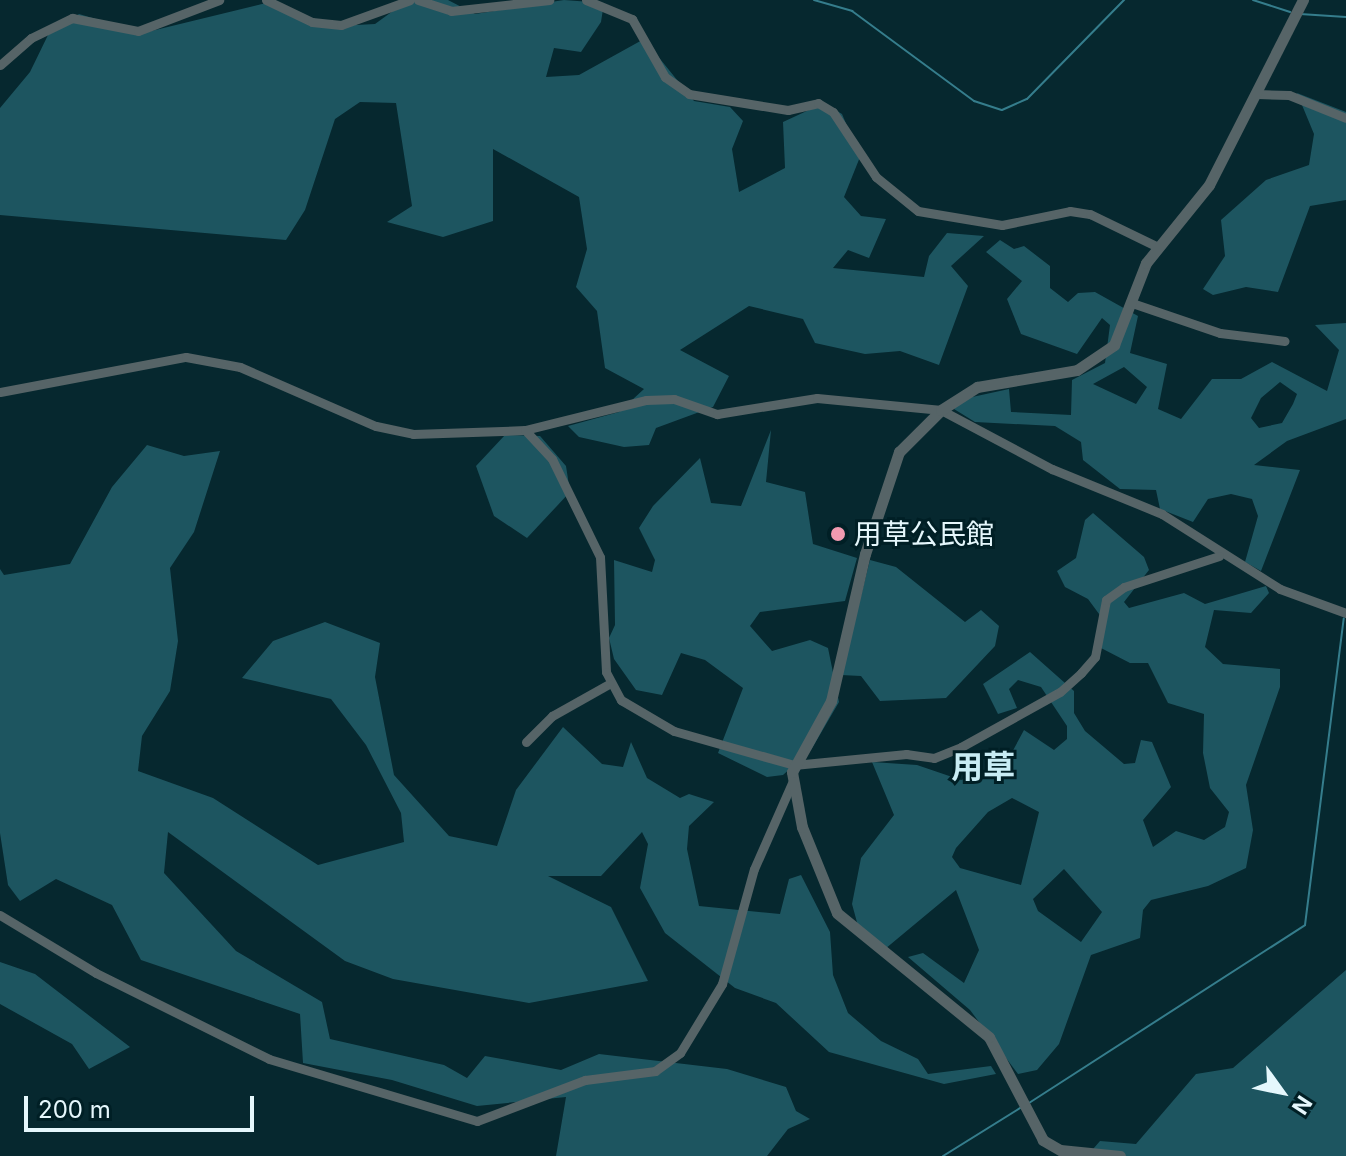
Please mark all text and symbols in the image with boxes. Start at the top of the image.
place label: 用草公民館 [854,517,994,551]
marker: 用草公民館 [829,525,847,543]
district label: 用草 [951,748,1015,786]
north arrow [1242,1052,1322,1132]
scale bar [28,1080,258,1130]
text: N [1287,1091,1318,1119]
text: 200 m [38,1095,111,1124]

